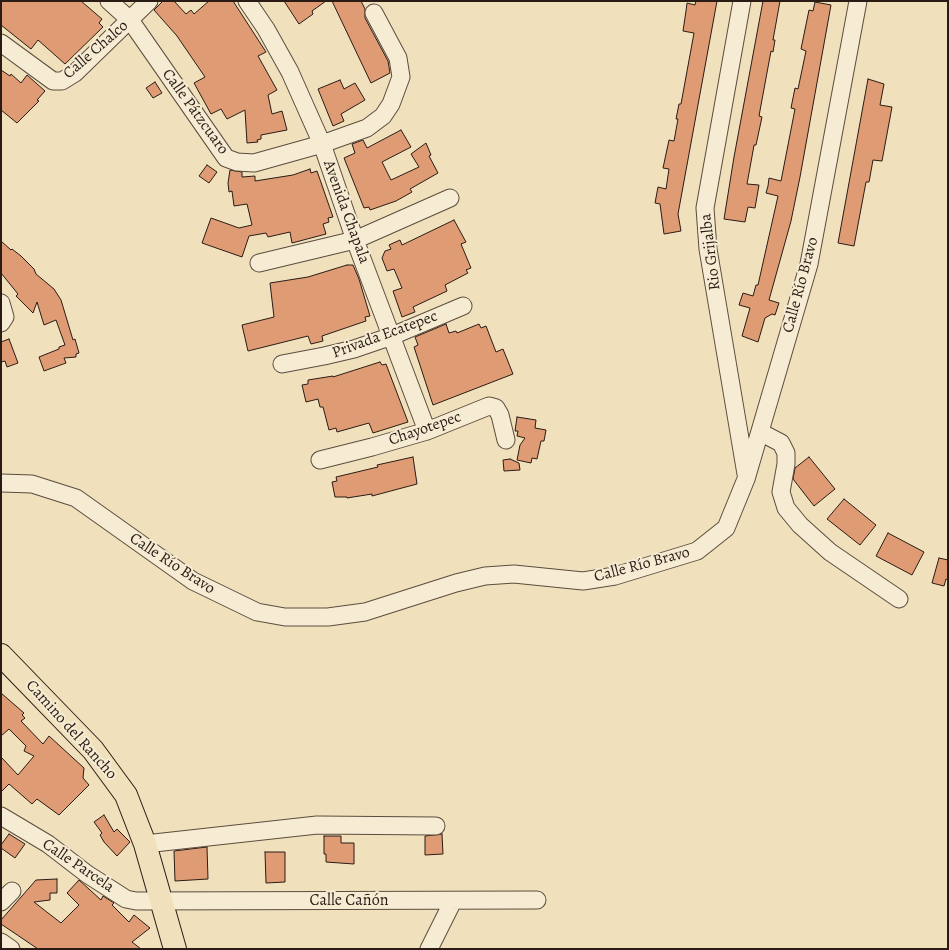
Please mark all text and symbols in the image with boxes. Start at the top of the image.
street label: Calle Chalco [59,16,133,84]
street label: Calle Pátzcuaro [158,65,232,159]
street label: Avenida Chapala [318,158,374,266]
street label: Rio Grijalba [697,213,725,291]
street label: Calle Río Bravo [779,235,823,335]
street label: Privada Ecatepec [330,307,440,363]
street label: Chayotepec [386,408,464,450]
street label: Calle Río Bravo [126,529,218,599]
street label: Calle Río Bravo [592,543,692,587]
street label: Camino del Rancho [21,676,121,784]
street label: Calle Parcela [38,835,118,897]
street label: Calle Cañón [310,891,388,911]

